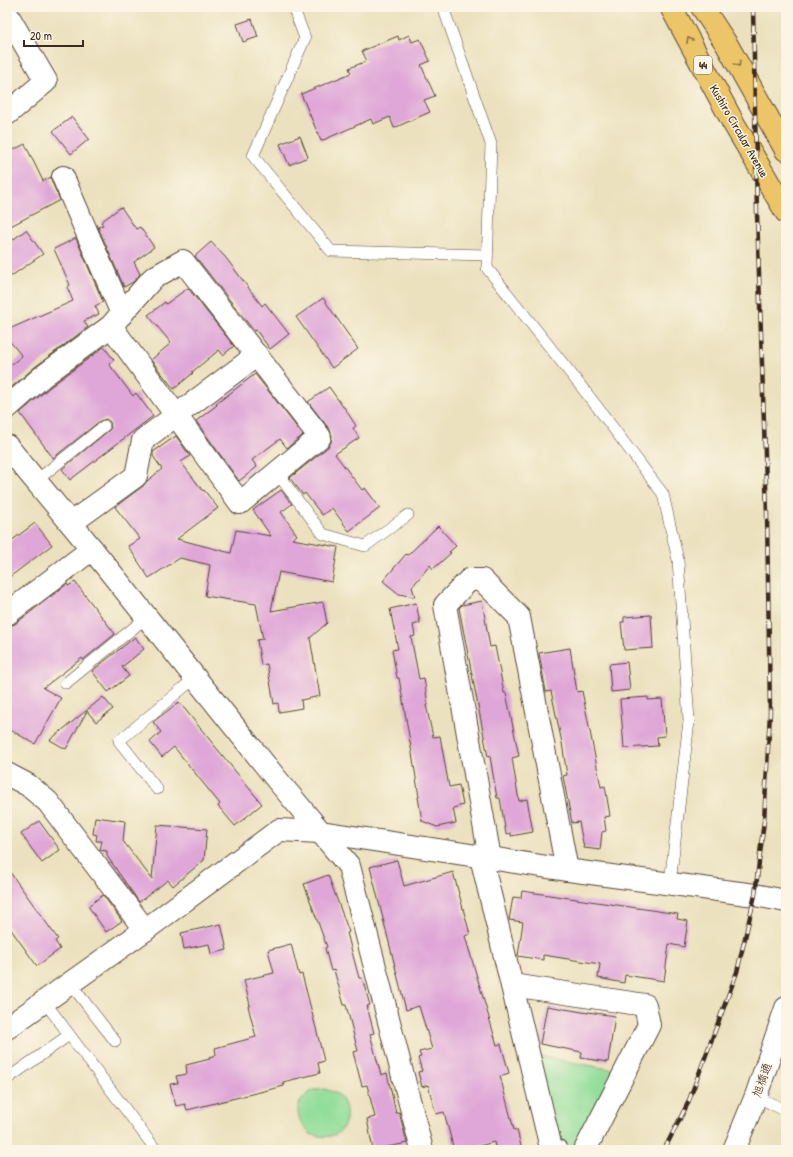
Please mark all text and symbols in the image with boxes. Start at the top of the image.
scale bar [24,22,83,48]
text: 20 m [30,27,52,44]
one-way arrow [686,37,694,44]
road number: 44 [694,56,712,74]
one-way arrow [733,60,740,67]
street label: Kushiro Circular Avenue [706,81,773,181]
street label: 旭橋通 [747,1060,776,1100]

